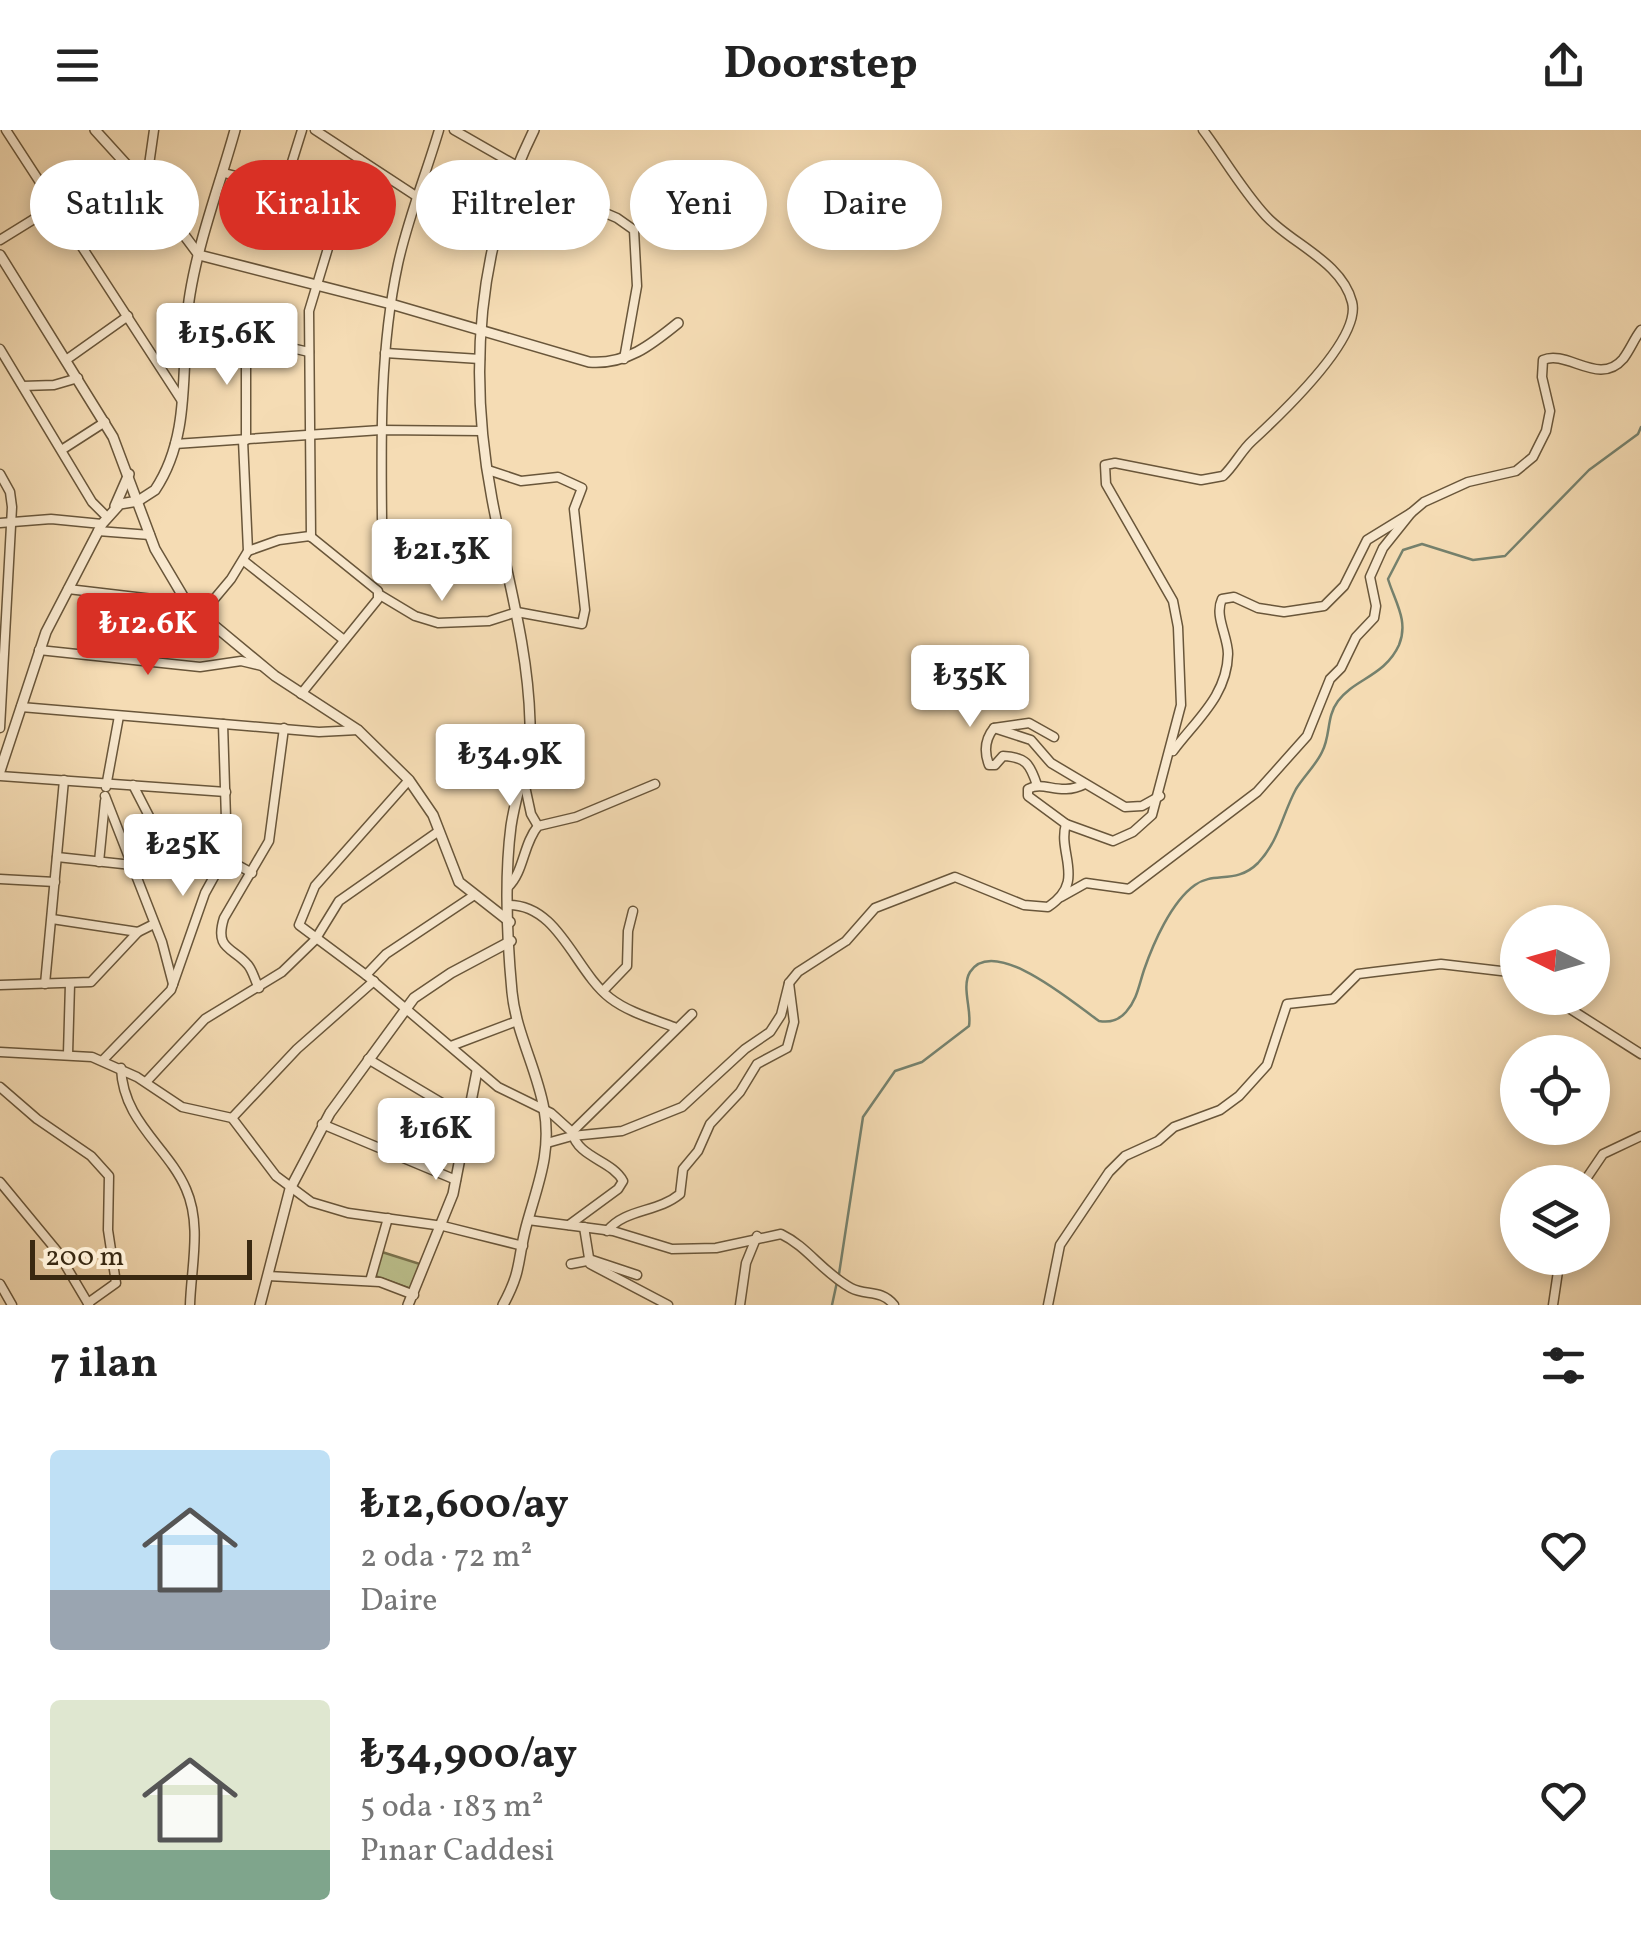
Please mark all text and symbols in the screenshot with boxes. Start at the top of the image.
text: Doorstep [723,34,918,97]
icon: menu [50,38,105,93]
icon: share [1536,38,1591,93]
chip: Satılık [30,160,199,250]
chip: Kiralık [219,160,396,250]
chip: Filtreler [416,160,610,250]
chip: Yeni [630,160,767,250]
chip: Daire [787,160,942,250]
pin: ₺15.6K [146,303,308,388]
text: ₺15.6K [178,313,276,357]
pin: ₺21.3K [361,519,523,604]
text: ₺21.3K [394,529,490,573]
pin: ₺12.6K [67,593,229,678]
text: ₺12.6K [99,603,197,647]
pin: ₺35K [911,645,1029,730]
text: ₺35K [933,655,1007,699]
pin: ₺34.9K [429,724,591,809]
text: ₺34.9K [458,734,562,778]
pin: ₺25K [124,814,242,899]
text: ₺25K [146,824,220,868]
north arrow [1500,905,1610,1015]
map controls [1500,905,1610,1275]
button: locate [1500,1035,1610,1145]
pin: ₺16K [377,1098,495,1183]
text: ₺16K [400,1108,472,1152]
button: layers [1500,1165,1610,1275]
scale bar [30,1235,252,1280]
text: 200 m [45,1238,124,1277]
text: 7 ilan [50,1336,158,1395]
icon: filters [1536,1338,1591,1393]
text: ₺12,600/ay [360,1477,569,1536]
icon: home [130,1490,250,1610]
icon: heart [1536,1523,1591,1578]
text: 2 oda · 72 m² [360,1536,532,1580]
text: Daire [360,1580,438,1624]
text: ₺34,900/ay [360,1727,577,1786]
icon: home [130,1740,250,1860]
icon: heart [1536,1773,1591,1828]
text: 5 oda · 183 m² [360,1786,544,1830]
text: Pınar Caddesi [360,1830,555,1874]

